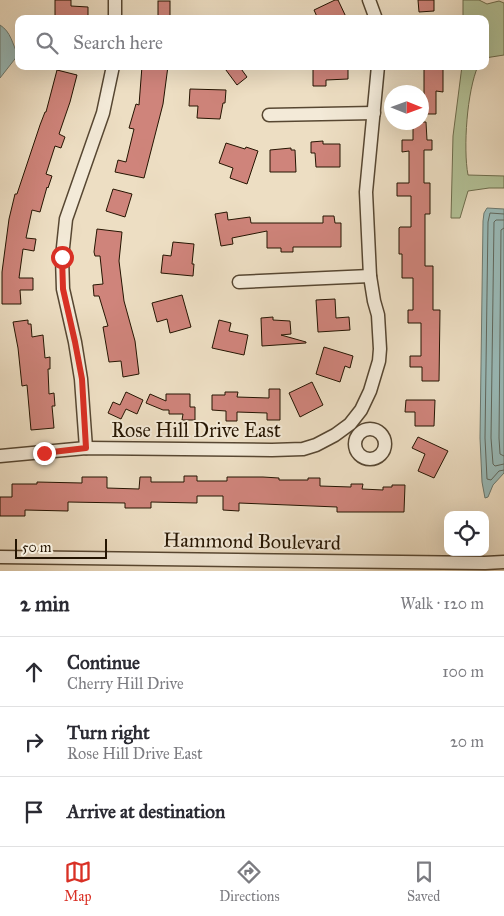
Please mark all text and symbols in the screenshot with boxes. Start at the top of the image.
search box [15,15,489,70]
icon: search [33,29,61,57]
text: Search here [73,31,163,54]
north arrow [384,85,429,130]
route start [51,246,74,269]
street label: Rose Hill Drive East [111,418,281,442]
route end [33,442,56,465]
map controls [444,511,489,556]
button: locate [444,511,489,556]
street label: Hammond Boulevard [163,527,341,555]
scale bar [15,536,108,559]
text: 50 m [22,539,51,556]
text: 2 min [20,591,70,617]
text: Walk · 120 m [400,594,484,613]
text: Continue [67,651,140,674]
icon: ahead [20,658,48,686]
text: 100 m [442,662,484,681]
text: Cherry Hill Drive [67,674,184,693]
text: Turn right [67,721,150,744]
icon: right [20,728,48,756]
text: 20 m [450,732,484,751]
text: Rose Hill Drive East [67,744,203,763]
icon: arrive [20,798,48,826]
text: Arrive at destination [67,800,225,823]
tab: Map [64,858,92,905]
tab: Directions [219,858,280,905]
tab: Saved [407,858,440,905]

